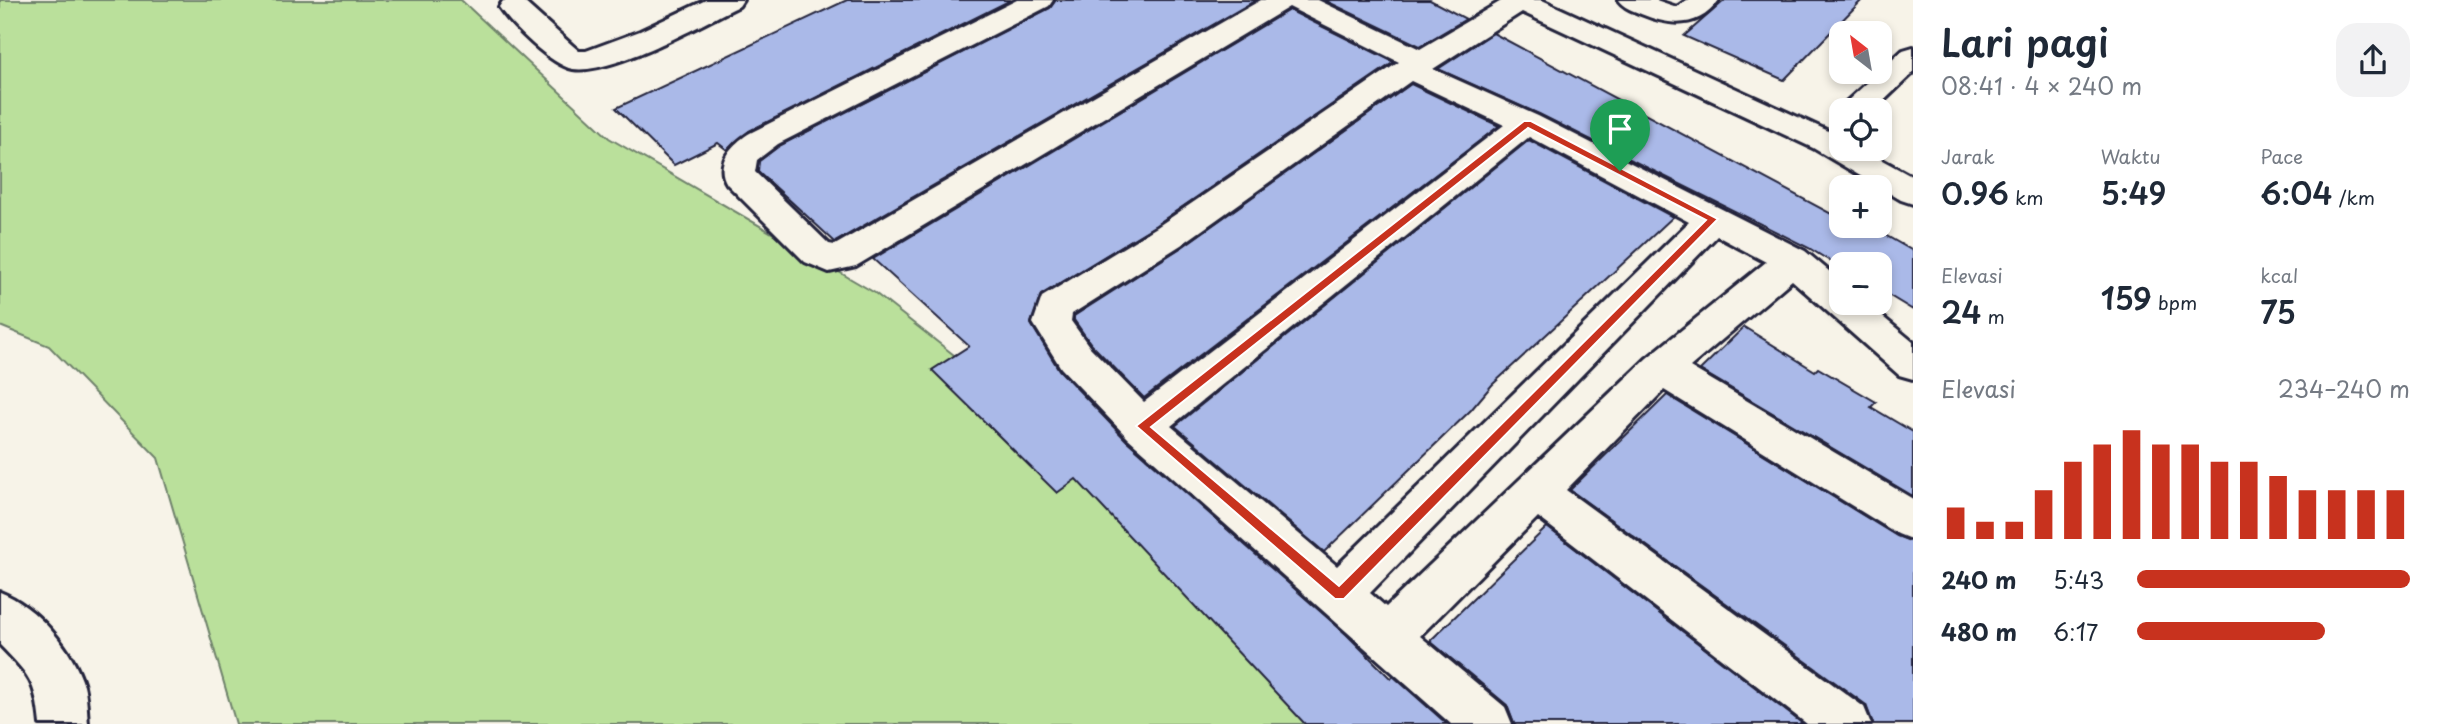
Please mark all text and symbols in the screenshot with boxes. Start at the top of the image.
text: Lari pagi [1941,13,2109,70]
north arrow [1829,21,1892,84]
map controls [1829,21,1892,315]
button: share [2336,23,2410,97]
text: 08:41 · 4 × 240 m [1941,68,2142,103]
button: locate [1829,98,1892,161]
pin [1590,99,1650,171]
icon: arrive [1601,110,1639,148]
text: Jarak [1941,142,1995,170]
text: Waktu [2101,142,2161,170]
text: Pace [2260,142,2303,170]
text: 0.96 [1941,170,2009,215]
text: 5:49 [2101,170,2166,215]
text: 6:04 [2260,170,2333,215]
button: + [1829,175,1892,238]
text: km [2009,183,2044,211]
text: /km [2333,183,2375,211]
button: − [1829,252,1892,315]
text: Elevasi [1941,261,2003,289]
text: kcal [2260,261,2298,289]
text: 159 [2101,275,2152,320]
text: bpm [2152,288,2197,316]
text: 24 [1941,289,1981,334]
text: 75 [2260,289,2296,334]
text: m [1981,302,2005,330]
text: Elevasi [1941,371,2016,406]
text: 234–240 m [2278,371,2410,406]
text: 240 m [1941,562,2017,597]
text: 5:43 [2053,562,2104,597]
text: 480 m [1941,614,2017,649]
text: 6:17 [2053,614,2098,649]

